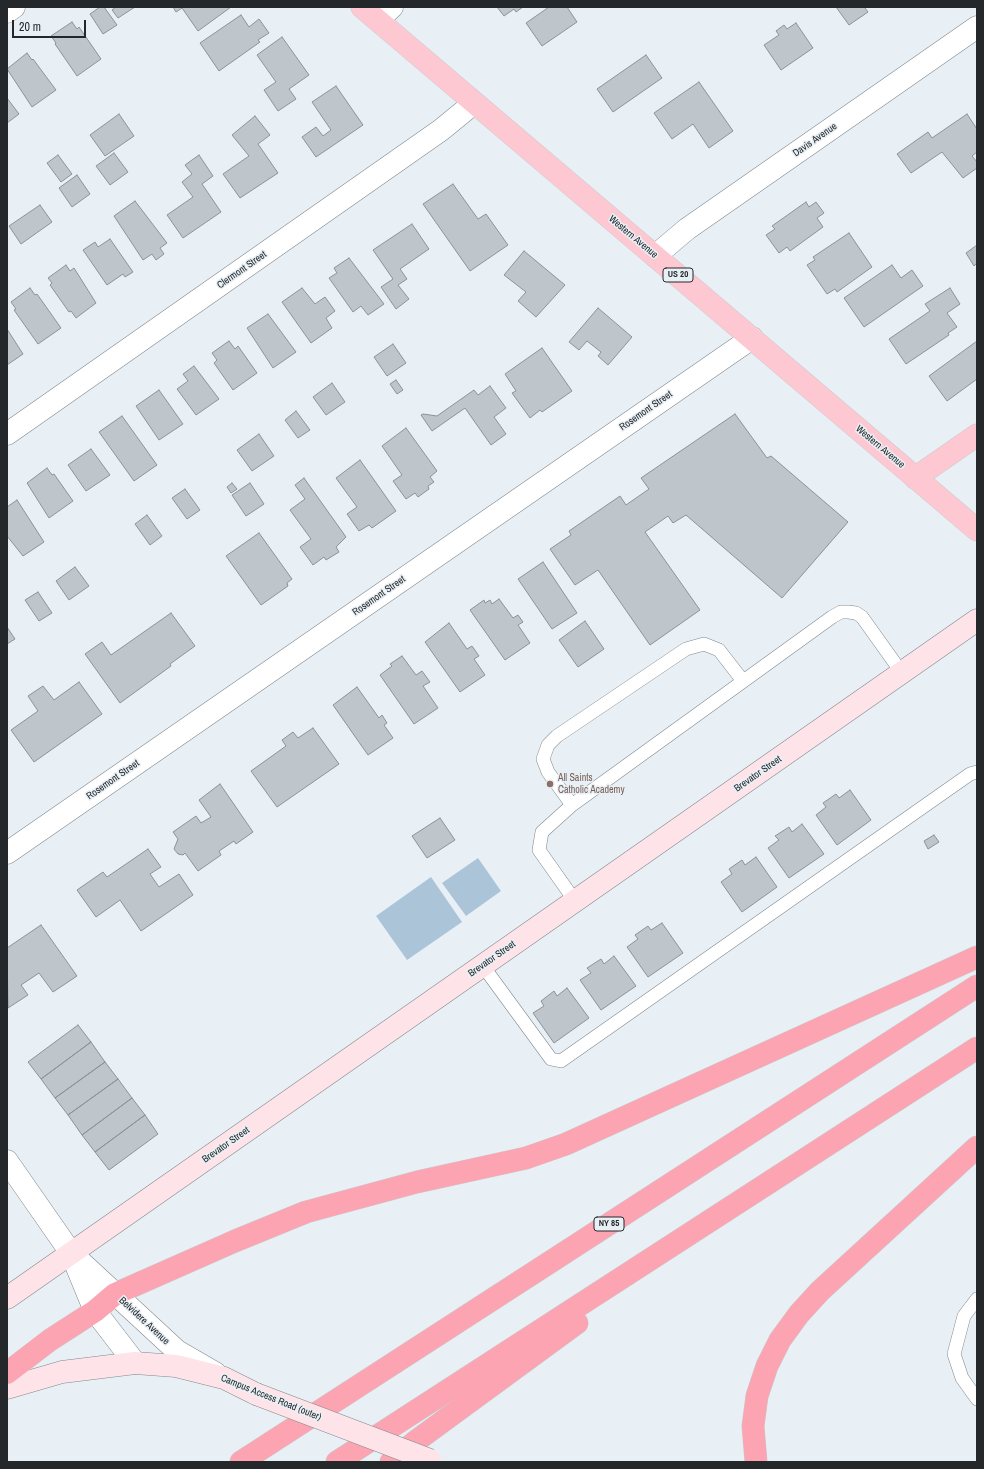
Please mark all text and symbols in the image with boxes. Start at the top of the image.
scale bar [14,12,88,38]
text: 20 m [19,19,41,35]
street label: Davis Avenue [791,120,839,160]
street label: Western Avenue [606,213,660,261]
street label: Clermont Street [215,249,269,291]
road number: US 20 [663,268,693,282]
street label: Rosemont Street [617,388,675,434]
street label: Western Avenue [853,423,907,471]
street label: Rosemont Street [350,573,408,619]
street label: Brevator Street [732,753,784,795]
street label: Rosemont Street [84,757,142,803]
place label: All Saints Catholic Academy [558,772,625,796]
marker: All Saints Catholic Academy [545,779,555,789]
street label: Brevator Street [466,938,518,980]
street label: Brevator Street [200,1124,252,1166]
road number: NY 85 [594,1217,624,1231]
street label: Belvidere Avenue [116,1295,172,1347]
street label: Campus Access Road (outer) [219,1372,323,1424]

